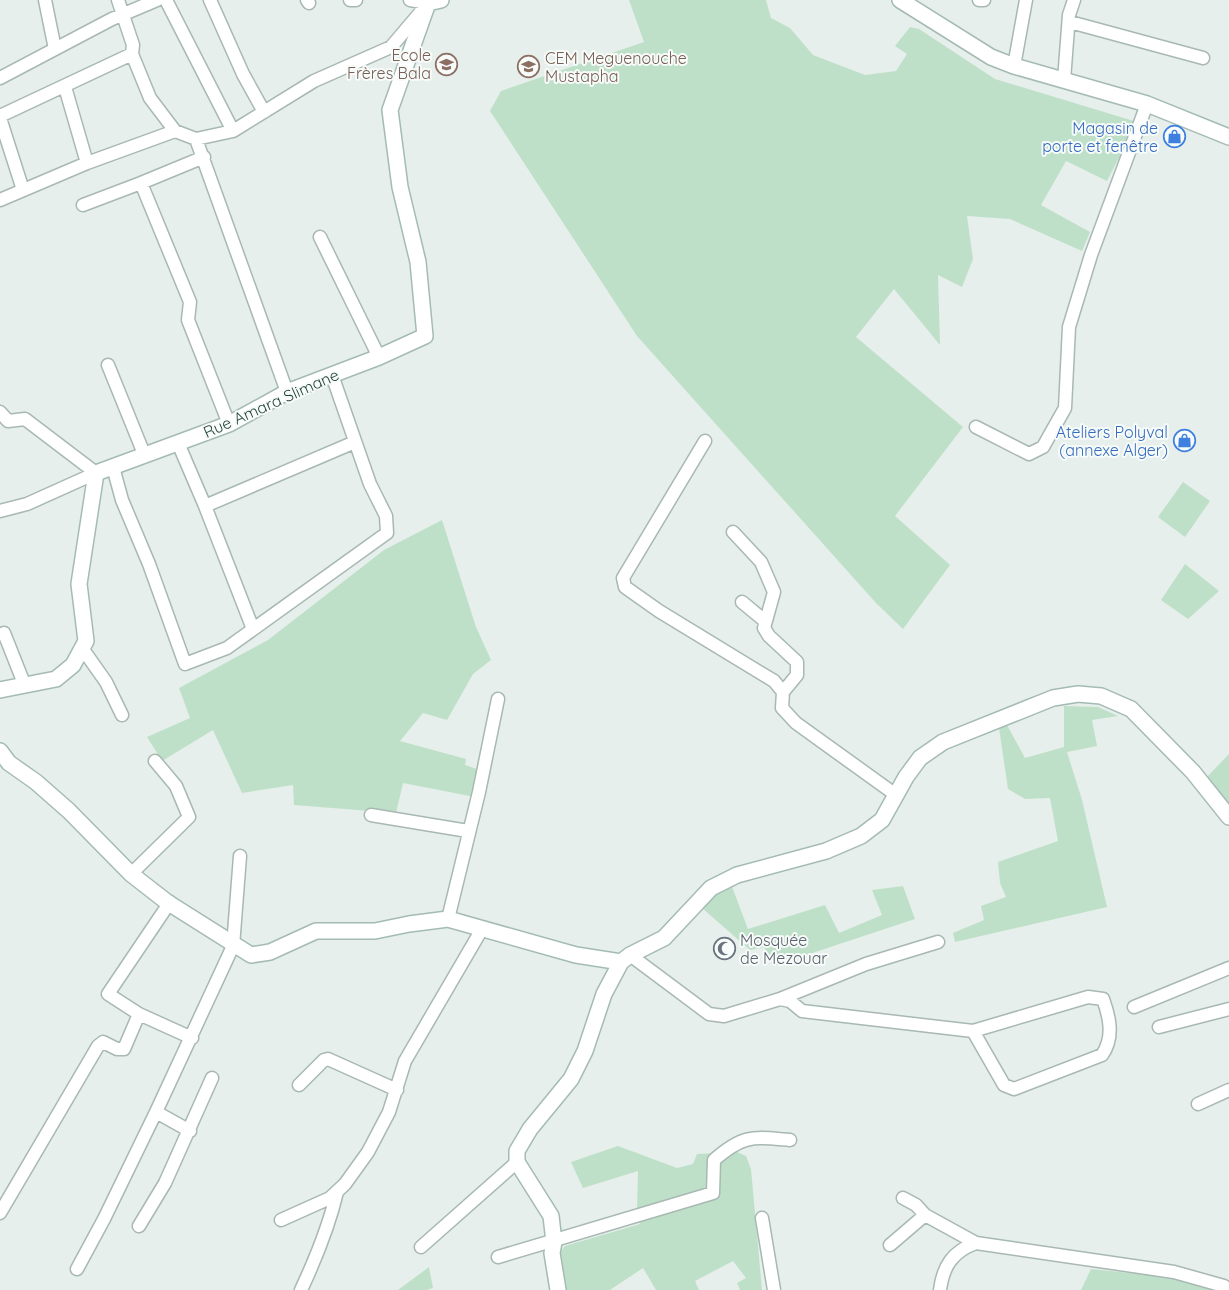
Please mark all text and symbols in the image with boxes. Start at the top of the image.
place label: Ecole Frères Bala [347,45,431,83]
place label: CEM Meguenouche Mustapha [545,48,687,86]
school or university icon: Ecole Frères Bala [435,52,459,76]
school or university icon: CEM Meguenouche Mustapha [517,55,541,79]
place label: Magasin de porte et fenêtre [1042,118,1158,156]
shop icon: Magasin de porte et fenêtre [1162,125,1186,149]
street label: Rue Amara Slimane [200,364,342,442]
place label: Ateliers Polyval (annexe Alger) [1056,422,1168,460]
shop icon: Ateliers Polyval (annexe Alger) [1172,429,1196,453]
place label: Mosquée de Mezouar [740,930,828,968]
mosque icon: Mosquée de Mezouar [712,937,736,961]

